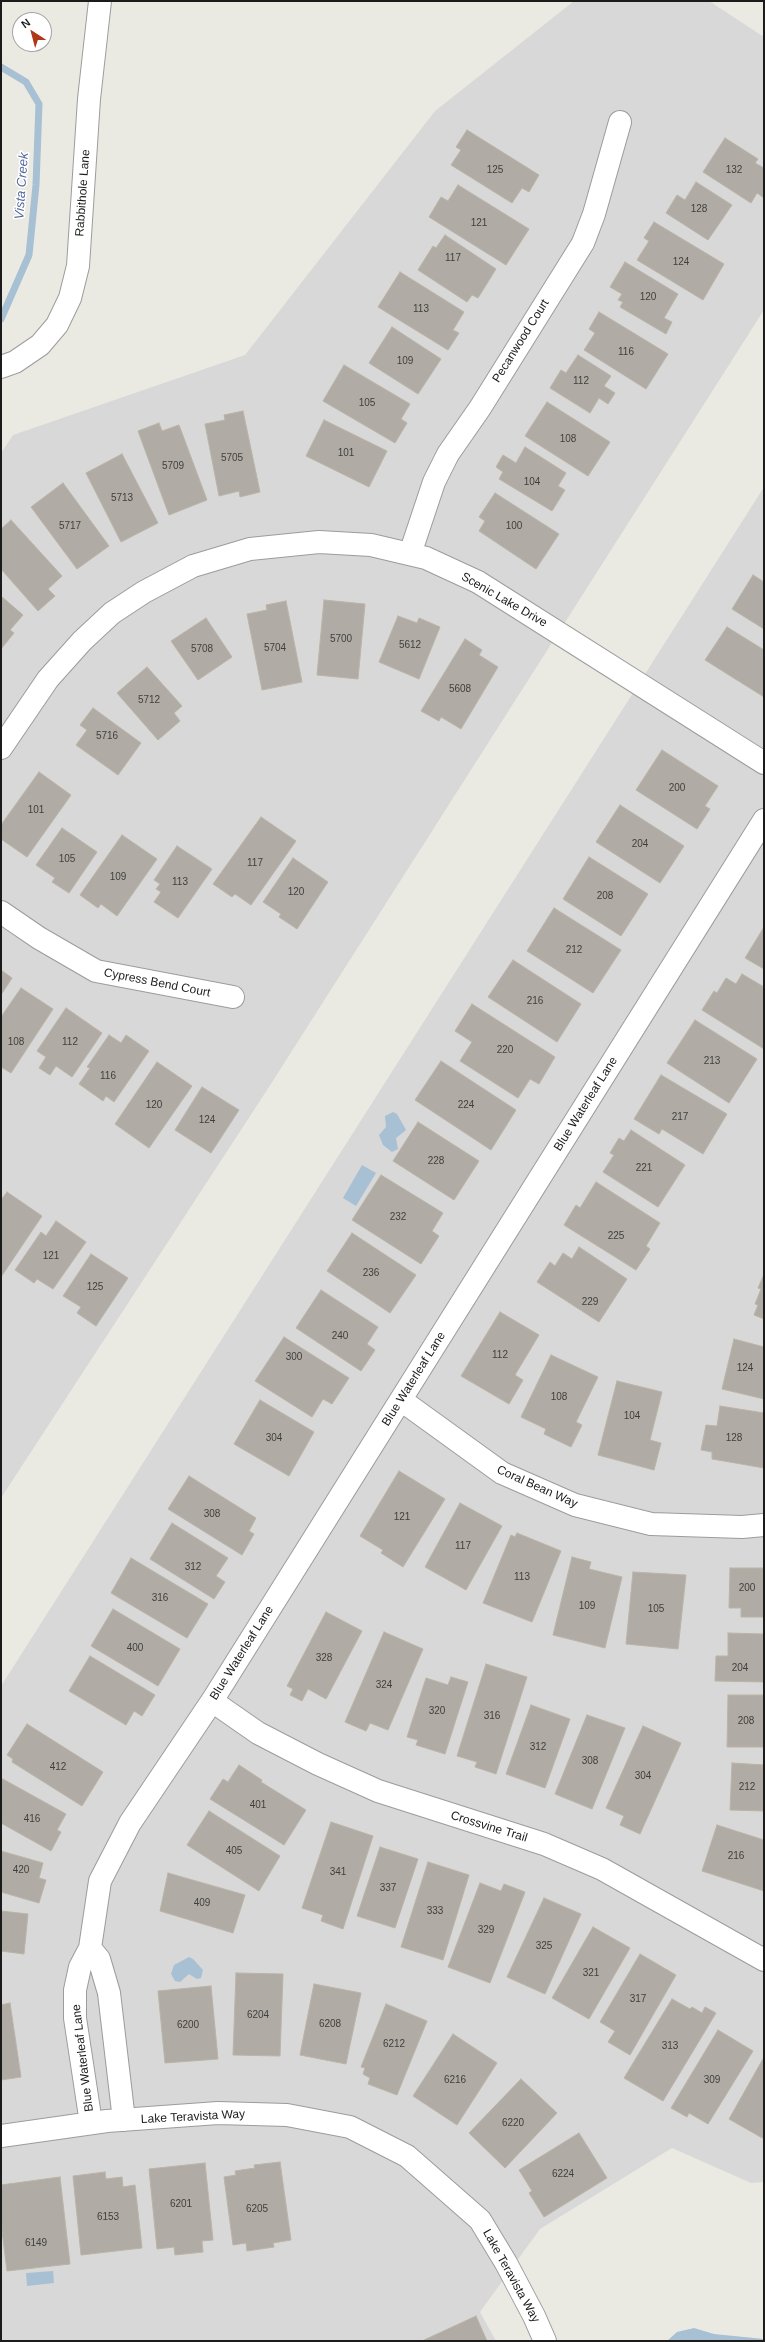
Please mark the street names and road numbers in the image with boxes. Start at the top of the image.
street label: Rabbithole Lane [73,149,93,237]
street label: Pecanwood Court [490,297,552,385]
street label: Scenic Lake Drive [459,570,549,630]
street label: Cypress Bend Court [103,966,211,1000]
street label: Blue Waterleaf Lane [551,1054,621,1154]
street label: Blue Waterleaf Lane [379,1329,449,1429]
street label: Coral Bean Way [494,1463,580,1511]
street label: Blue Waterleaf Lane [207,1603,277,1703]
street label: Crossvine Trail [449,1808,529,1846]
street label: Blue Waterleaf Lane [69,2003,97,2113]
street label: Lake Teravista Way [141,2107,245,2127]
street label: Lake Teravista Way [479,2227,543,2325]

